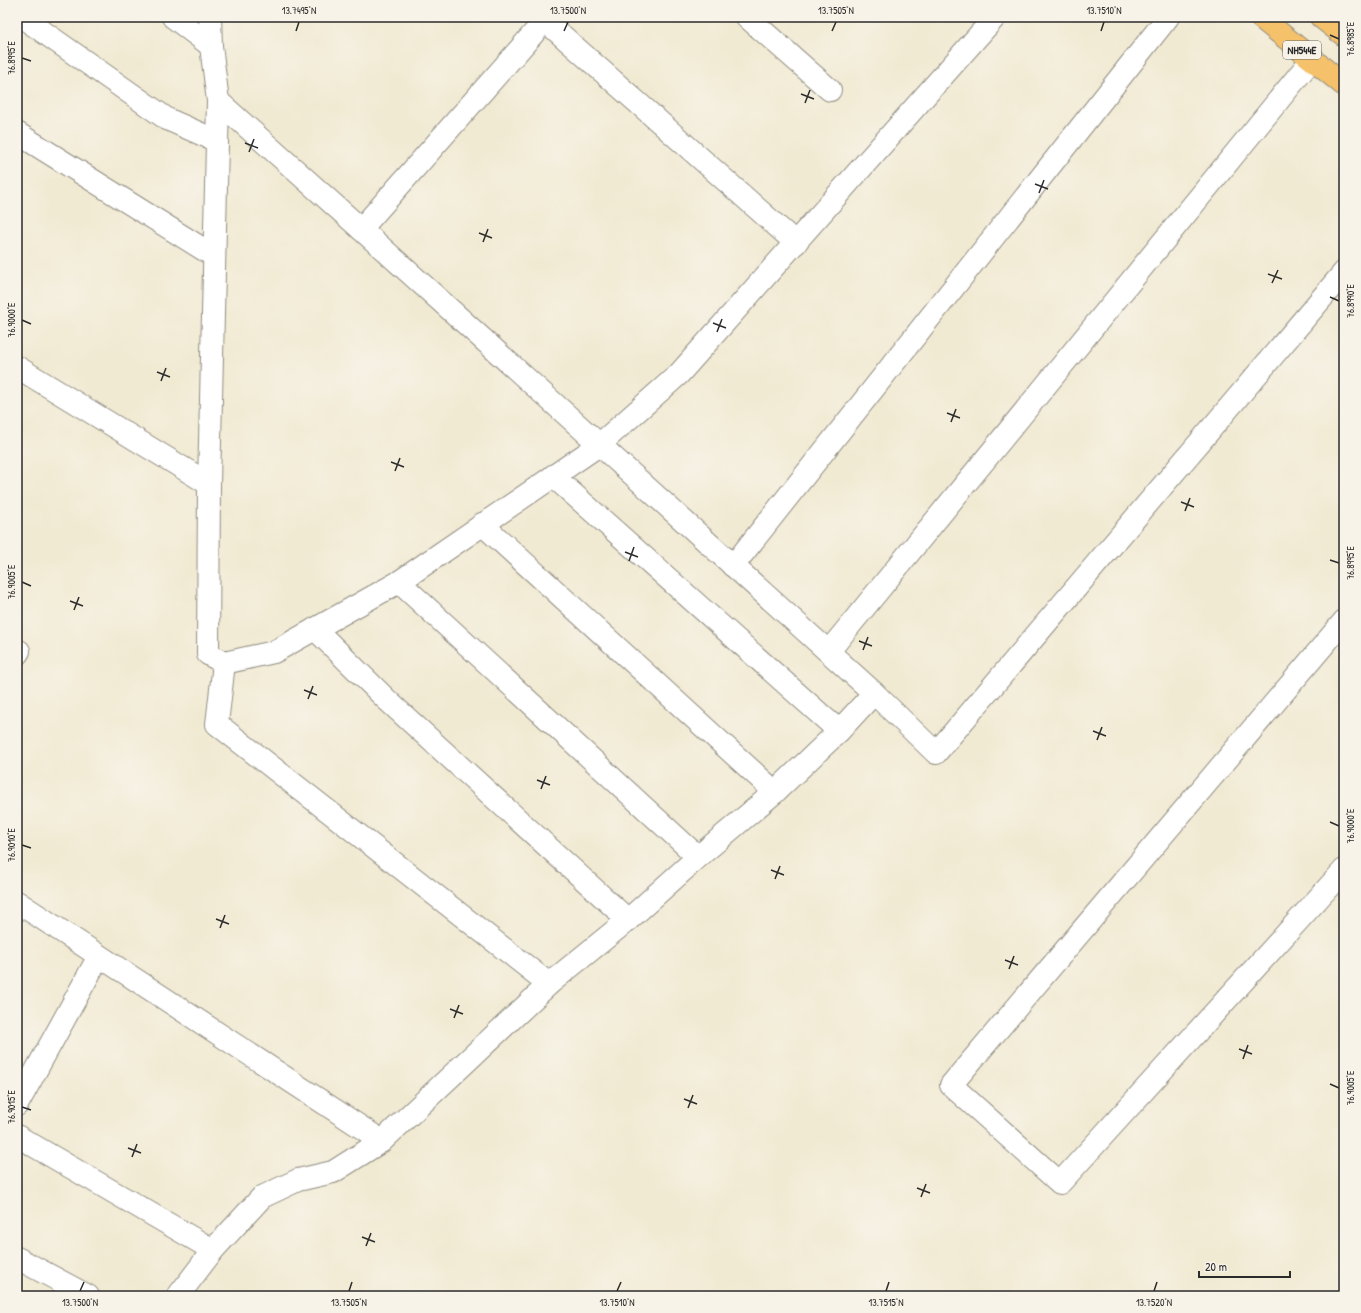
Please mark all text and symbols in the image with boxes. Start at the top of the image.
text: 13.7495°N [282,4,316,17]
text: 13.7500°N [550,4,586,17]
text: 13.7505°N [818,4,854,17]
text: 13.7510°N [1086,4,1122,17]
text: 76.8985°E [1344,21,1357,56]
text: 76.8995°E [5,41,18,75]
road number: NH544E [1283,41,1321,59]
text: 76.8990°E [1344,283,1357,318]
text: 76.9000°E [5,302,18,337]
text: 76.8995°E [1344,546,1357,580]
text: 76.9005°E [5,564,18,599]
text: 76.9000°E [1344,808,1357,843]
text: 76.9010°E [5,827,18,862]
text: 76.9005°E [1344,1070,1357,1105]
text: 76.9015°E [5,1090,18,1124]
scale bar [1199,1253,1290,1279]
text: 20 m [1205,1258,1227,1275]
text: 13.7500°N [62,1296,98,1309]
text: 13.7505°N [331,1296,367,1309]
text: 13.7510°N [599,1296,635,1309]
text: 13.7515°N [869,1296,903,1309]
text: 13.7520°N [1136,1296,1172,1309]

